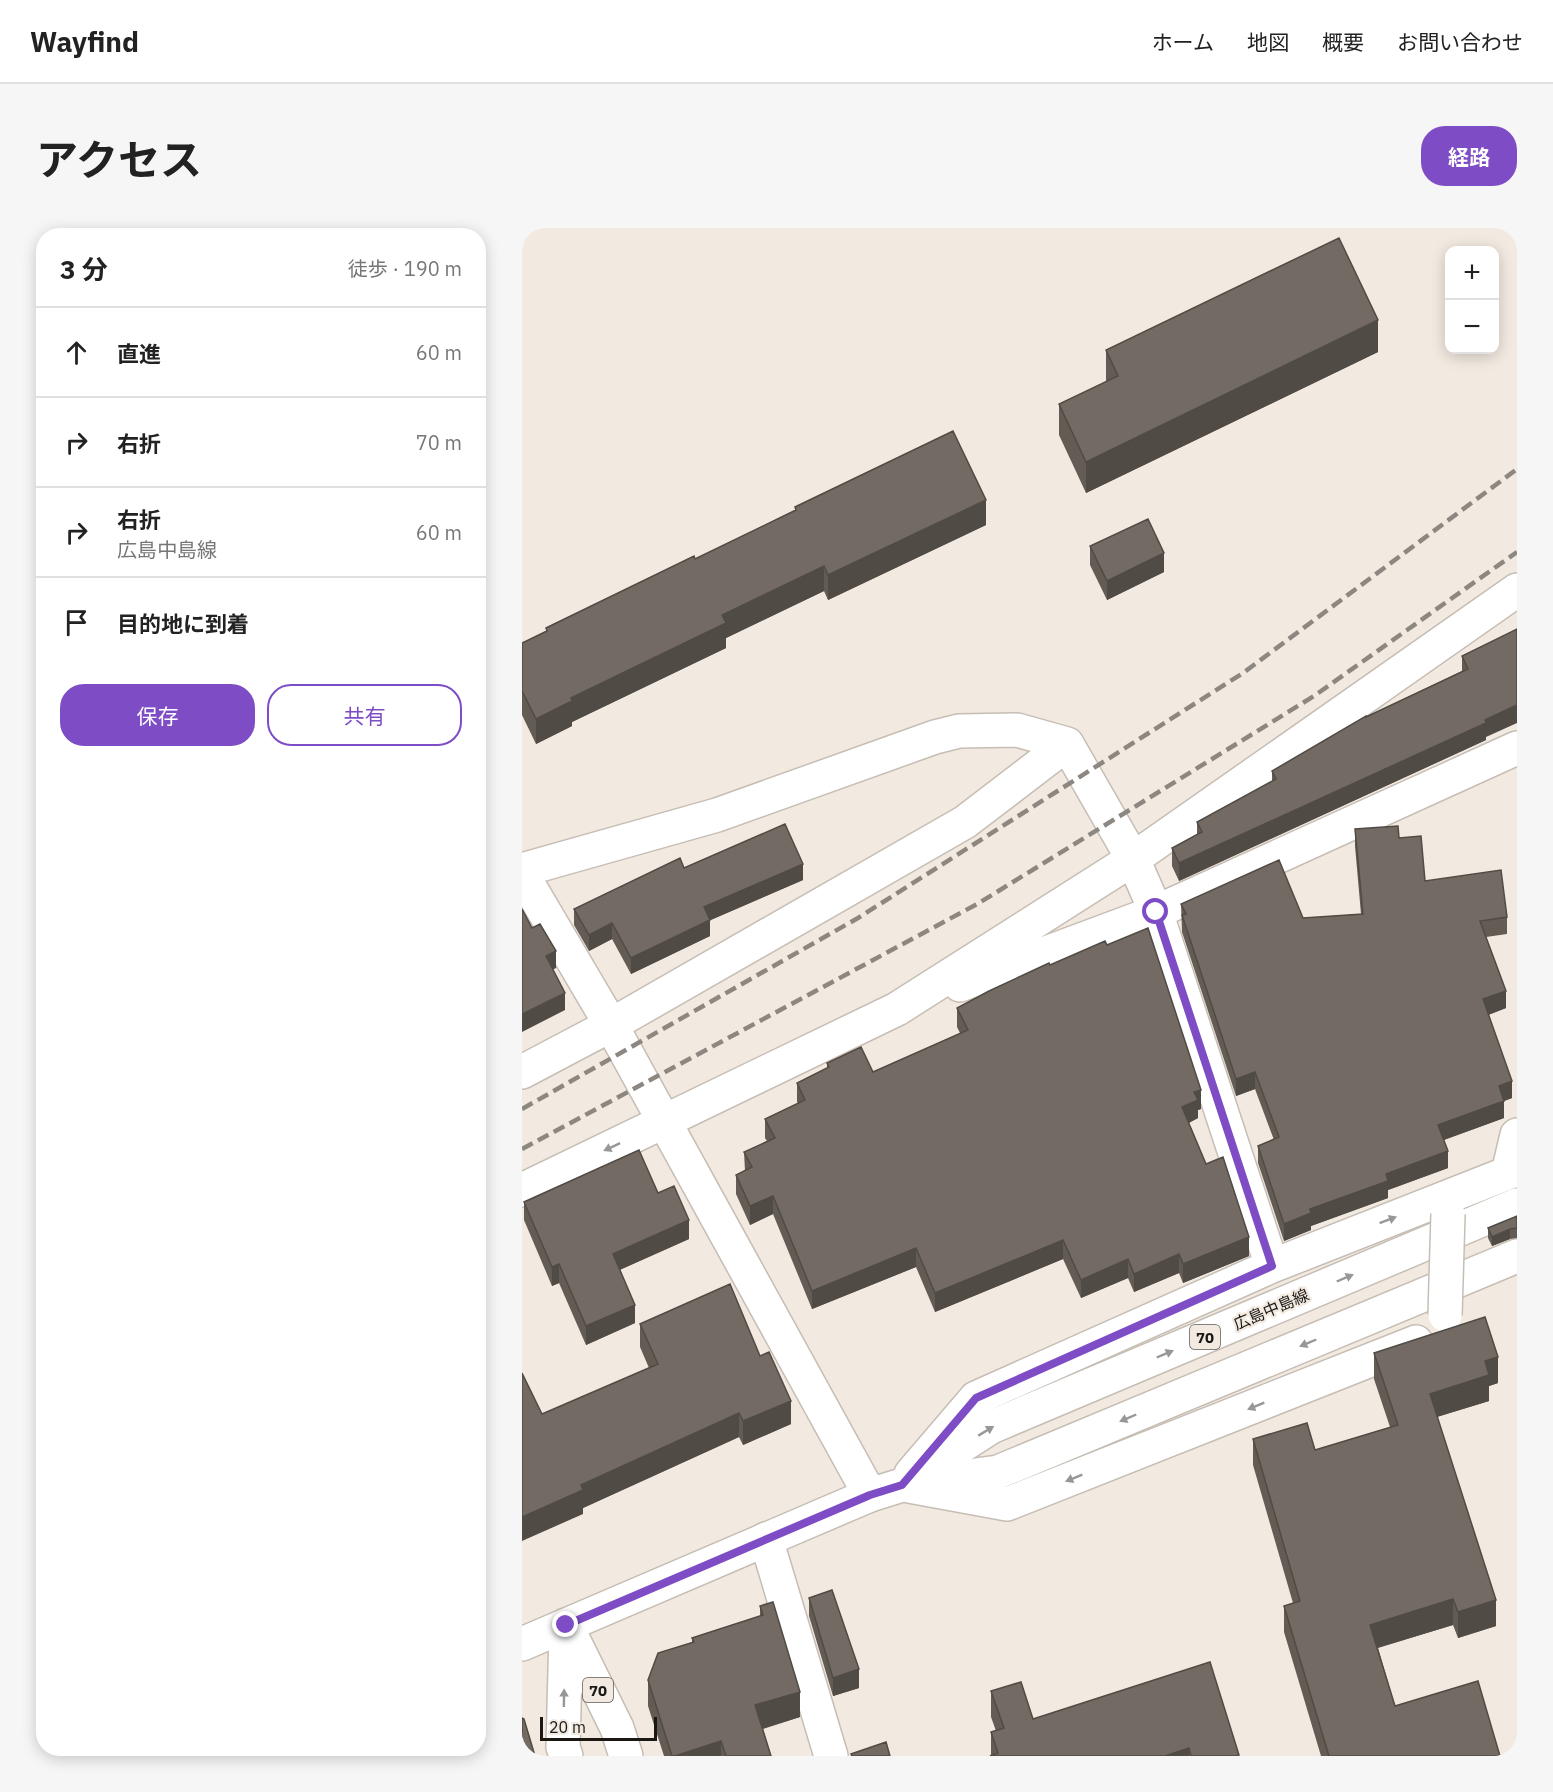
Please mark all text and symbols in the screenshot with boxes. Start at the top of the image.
text: Wayfind [30,23,139,60]
text: ホーム [1152,28,1214,56]
text: 地図 [1247,28,1289,56]
text: 概要 [1322,28,1364,56]
text: お問い合わせ [1397,28,1523,56]
button: 経路 [1421,126,1517,186]
text: アクセス [36,132,202,187]
map controls [1445,246,1499,354]
button: + [1445,246,1499,300]
text: 3 分 [60,252,108,286]
text: 徒歩 · 190 m [348,255,462,282]
button: − [1445,300,1499,354]
icon: ahead [60,336,93,369]
text: 直進 [117,339,161,368]
text: 60 m [416,339,462,366]
icon: right [60,426,93,459]
text: 右折 [117,429,161,458]
text: 70 m [416,429,462,456]
text: 右折 [117,505,161,534]
icon: right [60,516,93,549]
text: 60 m [416,519,462,546]
text: 広島中島線 [117,536,217,563]
icon: arrive [60,606,93,639]
text: 目的地に到着 [117,609,249,638]
button: 保存 [60,684,255,746]
button: 共有 [267,684,462,746]
route start [1142,898,1168,924]
one-way arrow [604,1142,621,1151]
one-way arrow [1379,1215,1397,1225]
one-way arrow [1336,1273,1354,1282]
street label: 広島中島線 [1230,1284,1312,1334]
road number: 70 [1190,1325,1220,1349]
one-way arrow [1299,1339,1317,1348]
one-way arrow [1157,1349,1174,1358]
one-way arrow [1246,1401,1264,1411]
one-way arrow [1119,1414,1137,1423]
one-way arrow [978,1425,994,1436]
one-way arrow [1065,1473,1083,1483]
route end [552,1611,578,1637]
road number: 70 [583,1678,613,1702]
one-way arrow [560,1688,569,1707]
scale bar [540,1714,657,1742]
text: 20 m [549,1717,586,1737]

